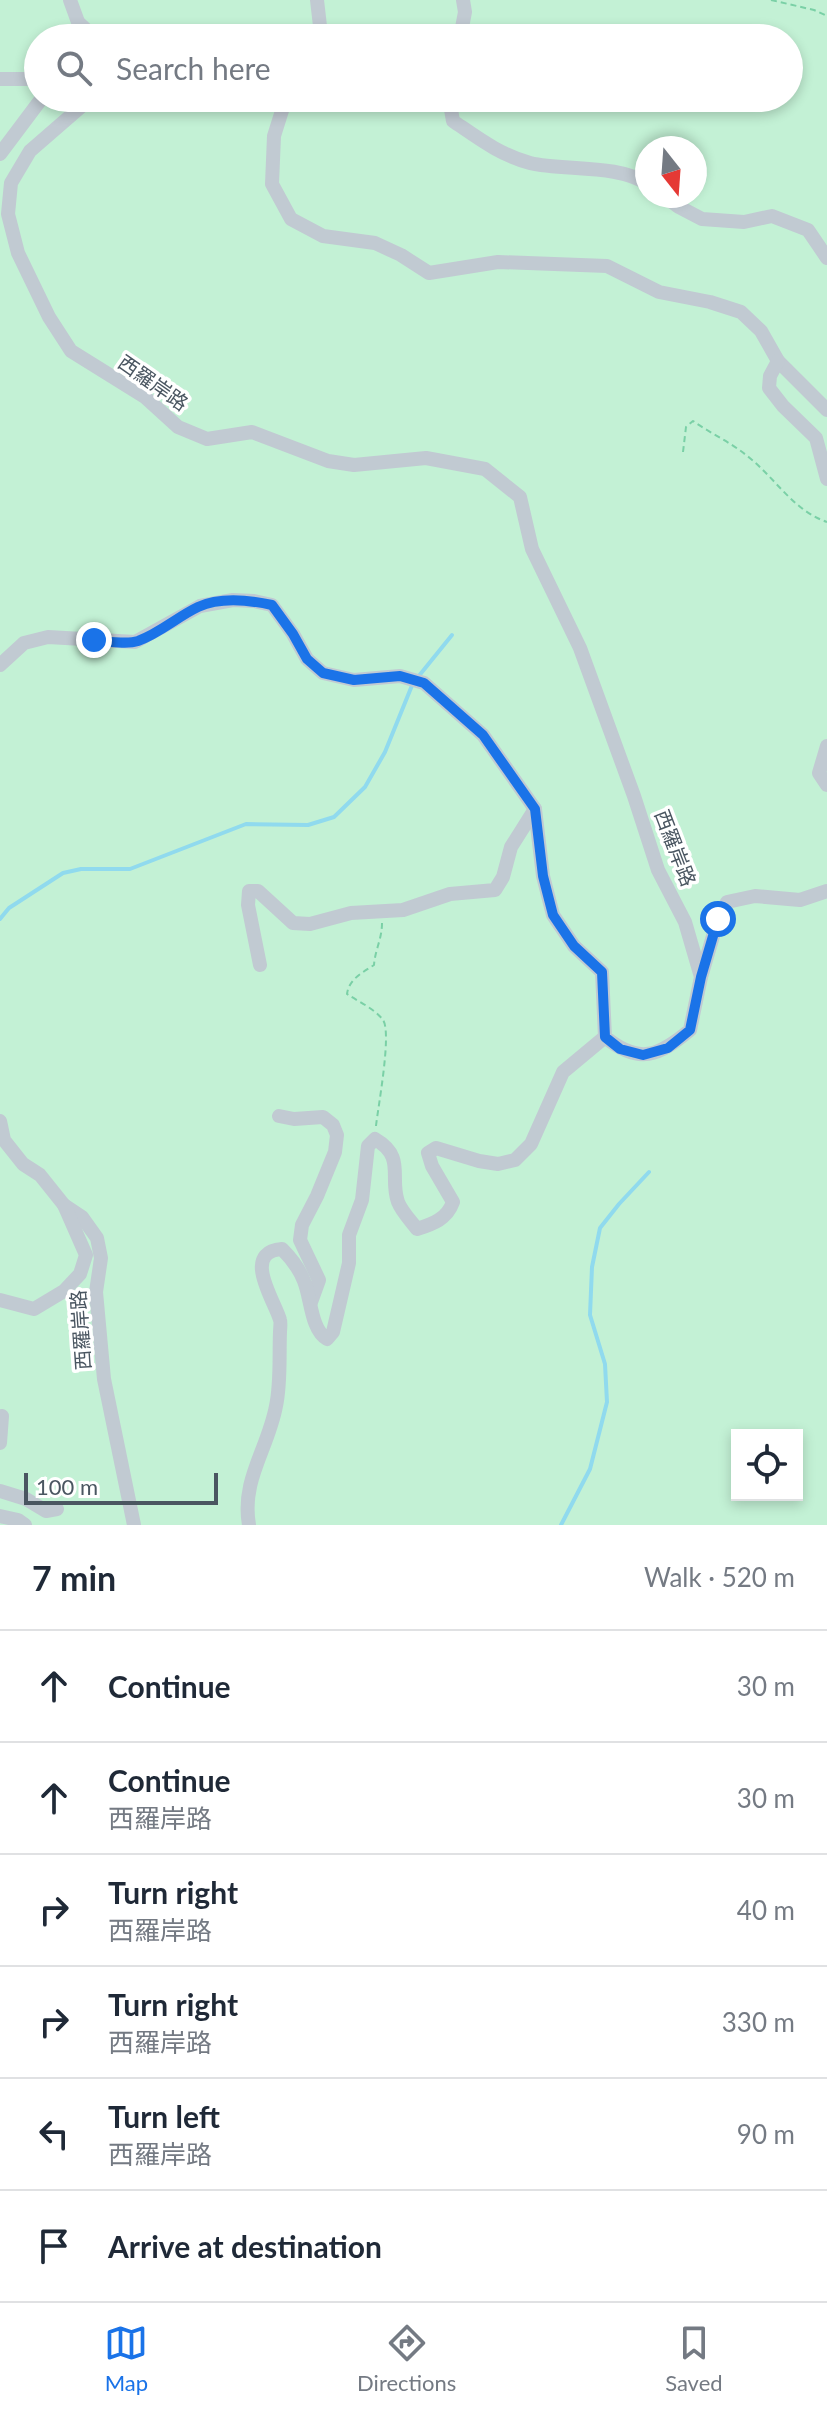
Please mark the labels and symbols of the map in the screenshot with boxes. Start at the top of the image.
north arrow [635,136,707,208]
street label: 西羅岸路 [114,349,193,415]
route end [76,622,112,658]
street label: 西羅岸路 [650,806,701,889]
route start [700,901,736,937]
street label: 西羅岸路 [65,1289,95,1371]
scale bar [24,1469,218,1505]

